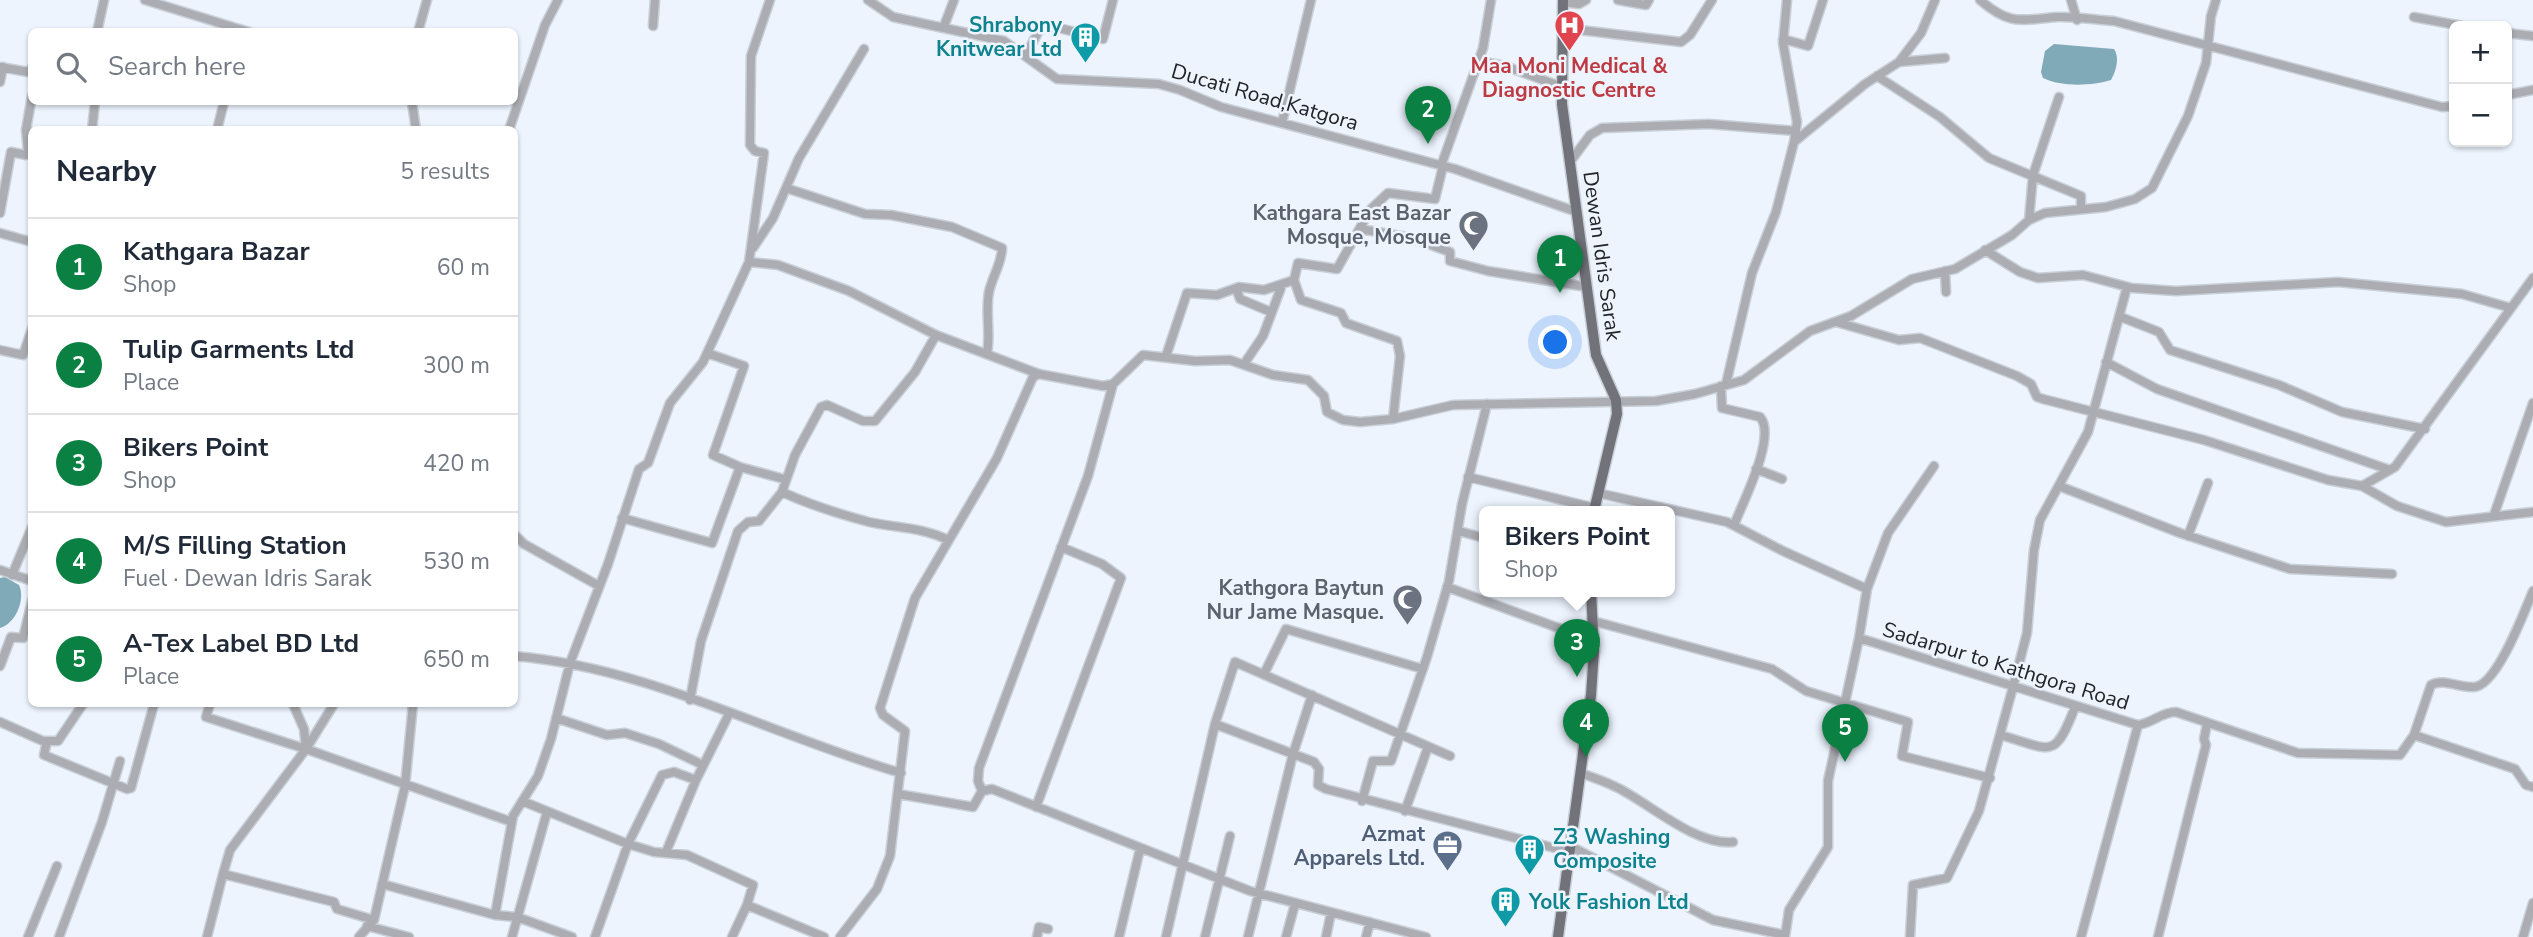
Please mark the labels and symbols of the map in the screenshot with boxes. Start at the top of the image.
hospital icon: Maa Moni Medical & Diagnostic Centre [1552,9,1586,53]
place label: Shrabony Knitwear Ltd [936,11,1063,63]
building icon: Shrabony Knitwear Ltd [1068,20,1102,64]
place label: Maa Moni Medical & Diagnostic Centre [1470,52,1668,104]
street label: Ducati Road,Katgora [1168,57,1362,137]
pin: 2 [1405,86,1451,144]
street label: Dewan Idris Sarak [1576,169,1628,343]
place label: Kathgara East Bazar Mosque, Mosque [1252,199,1452,251]
mosque icon: Kathgara East Bazar Mosque, Mosque [1457,208,1491,252]
pin: 1 [1537,235,1583,293]
your location [1538,325,1572,359]
place label: Kathgora Baytun Nur Jame Masque. [1207,574,1384,626]
mosque icon: Kathgora Baytun Nur Jame Masque. [1390,583,1424,627]
street label: Sadarpur to Kathgora Road [1879,615,2133,717]
pin: 3 [1554,619,1600,677]
pin: 4 [1563,699,1609,757]
pin: 5 [1822,704,1868,762]
place label: Azmat Apparels Ltd. [1294,820,1426,872]
place label: Z3 Washing Composite [1553,823,1670,875]
office icon: Azmat Apparels Ltd. [1431,829,1465,873]
building icon: Z3 Washing Composite [1513,832,1547,876]
building icon: Yolk Fashion Ltd [1489,885,1523,929]
place label: Yolk Fashion Ltd [1528,888,1689,916]

